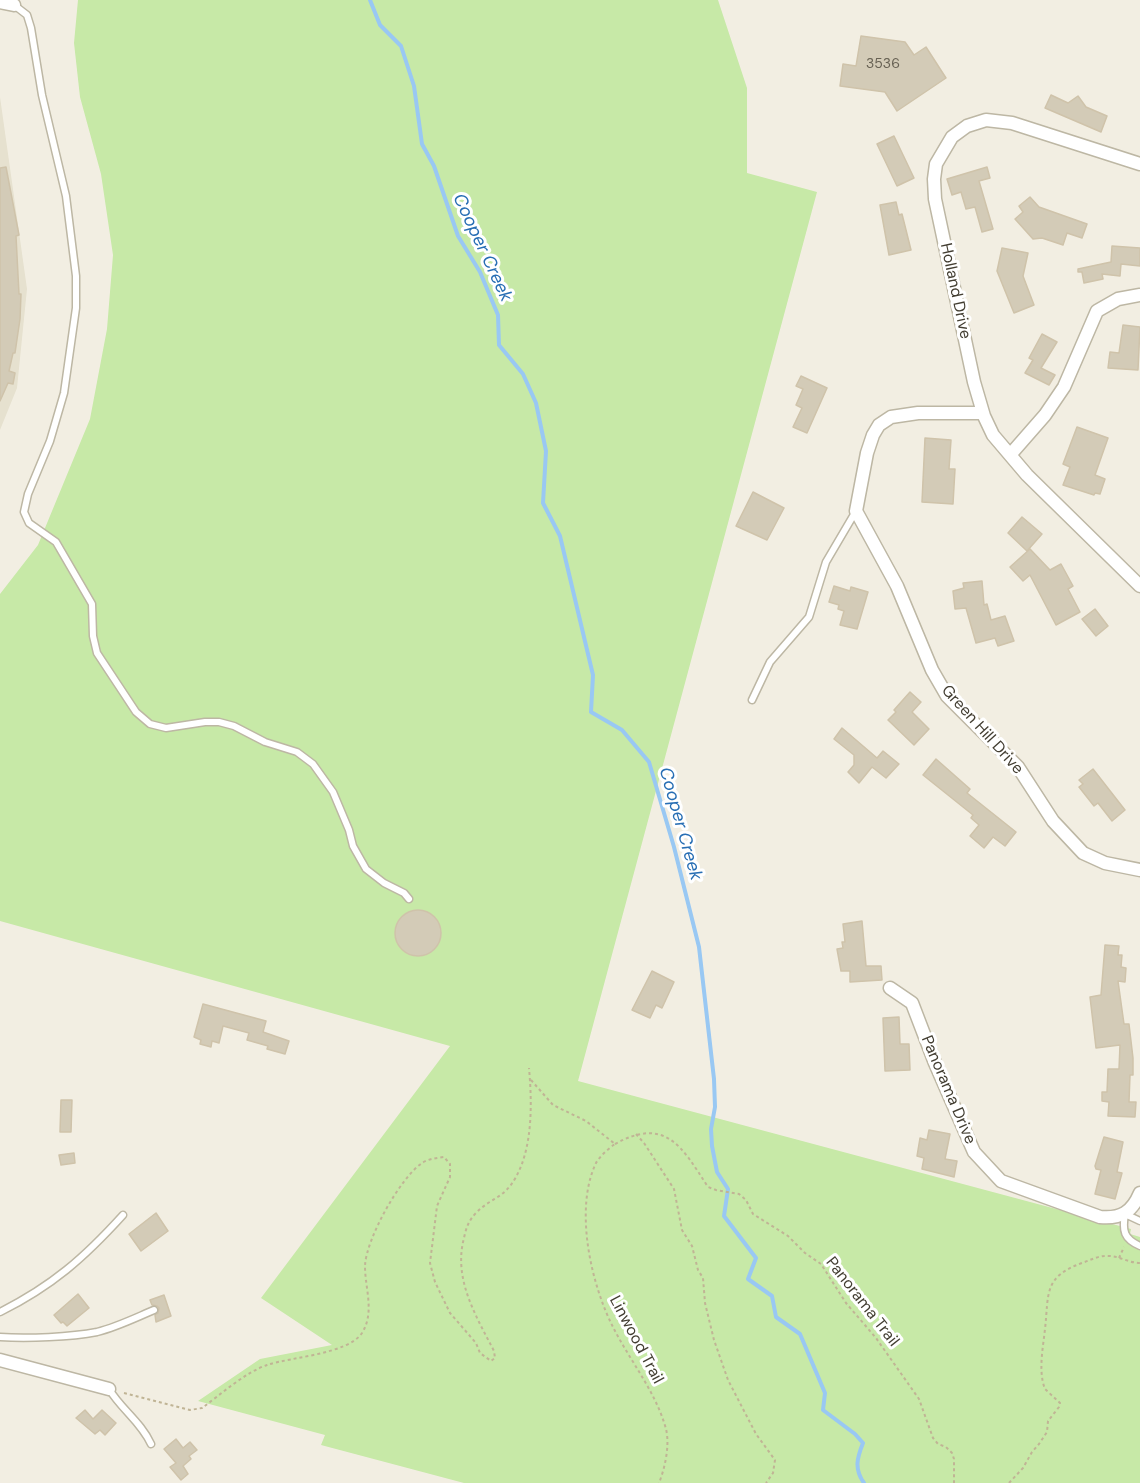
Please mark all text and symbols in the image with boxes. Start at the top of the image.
house number: 3536 [866,56,900,72]
water label: Cooper Creek [448,191,516,305]
street label: Holland Drive [935,241,975,341]
street label: Green Hill Drive [937,681,1027,779]
water label: Cooper Creek [654,765,706,883]
street label: Panorama Drive [916,1033,980,1147]
street label: Panorama Trail [821,1253,903,1351]
street label: Linwood Trail [605,1293,667,1387]

